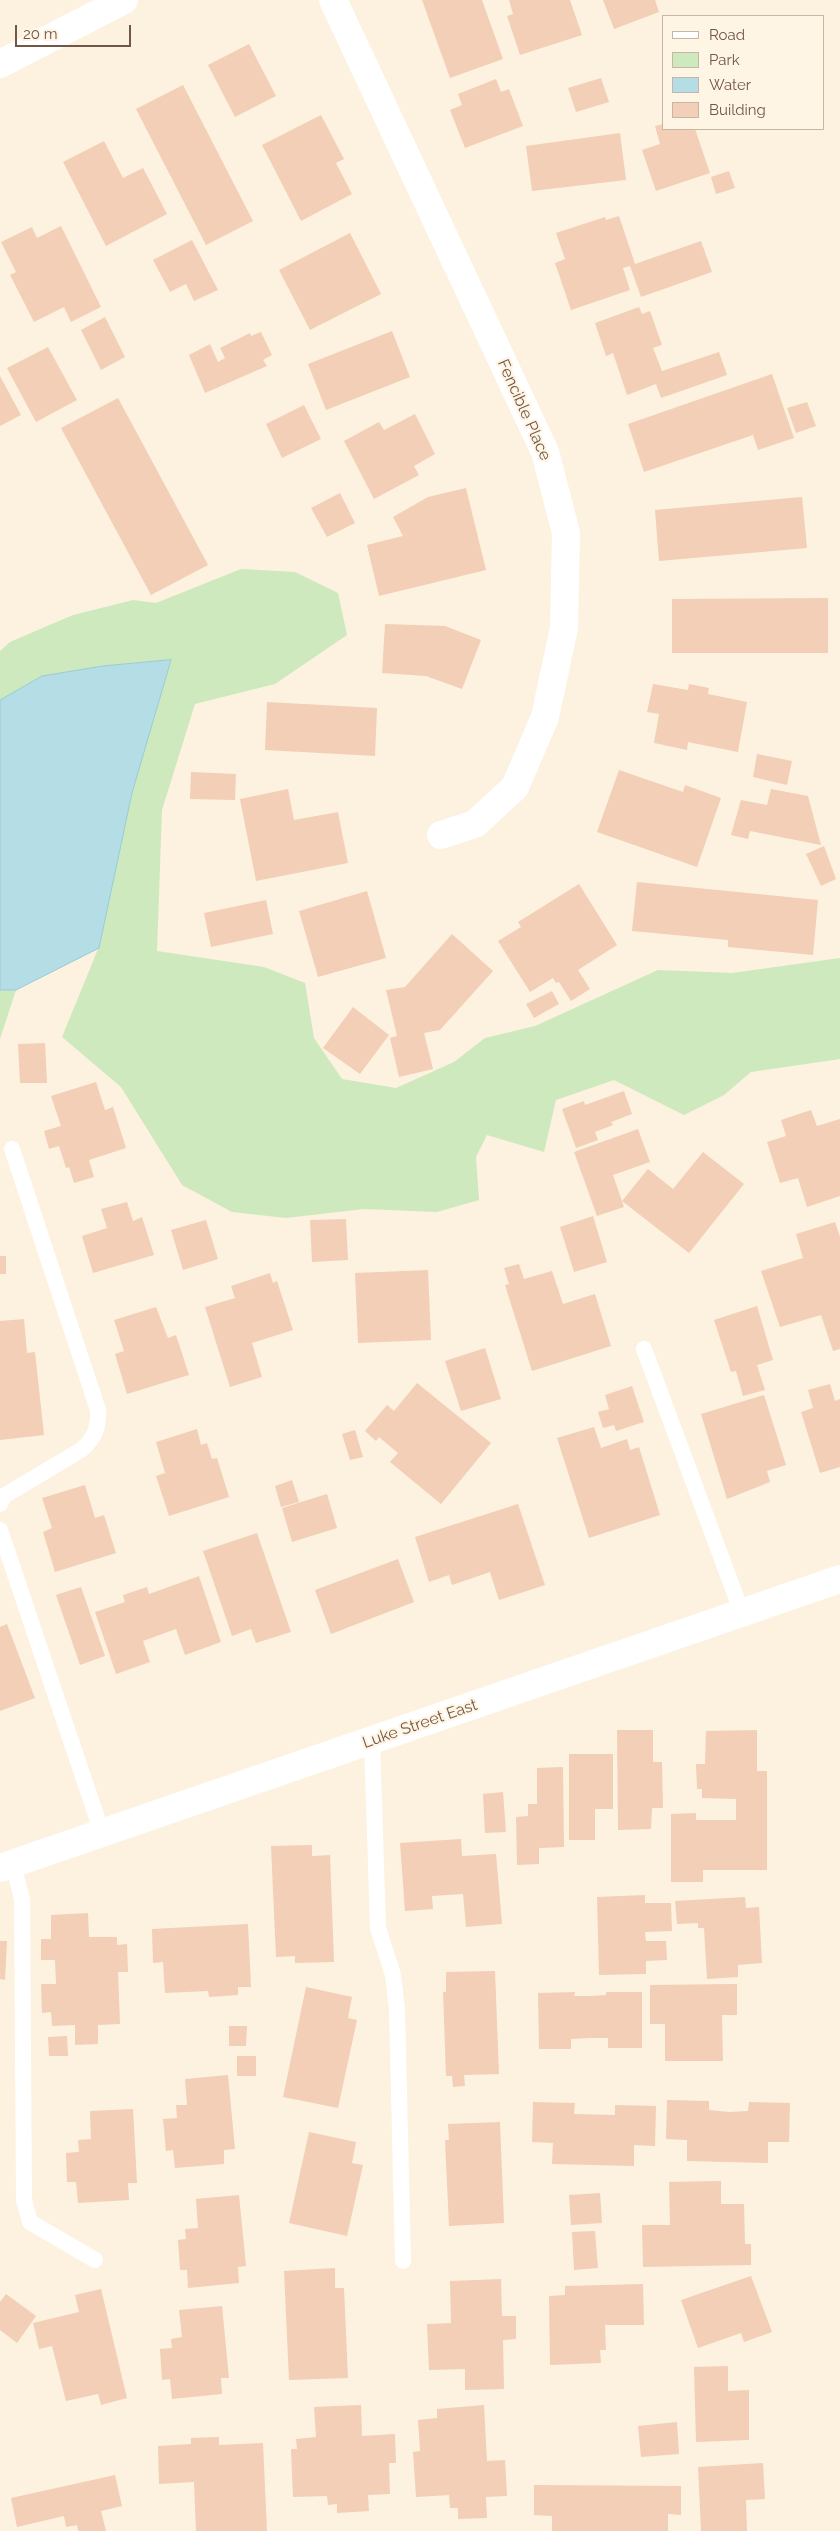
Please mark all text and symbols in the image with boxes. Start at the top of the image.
scale bar [18,15,134,47]
legend [662,15,825,130]
text: 20 m [23,25,58,43]
text: Road [709,26,745,44]
text: Park [709,51,740,69]
text: Water [709,76,751,94]
text: Building [709,101,766,119]
street label: Fencible Place [493,356,555,464]
street label: Luke Street East [360,1695,480,1753]

